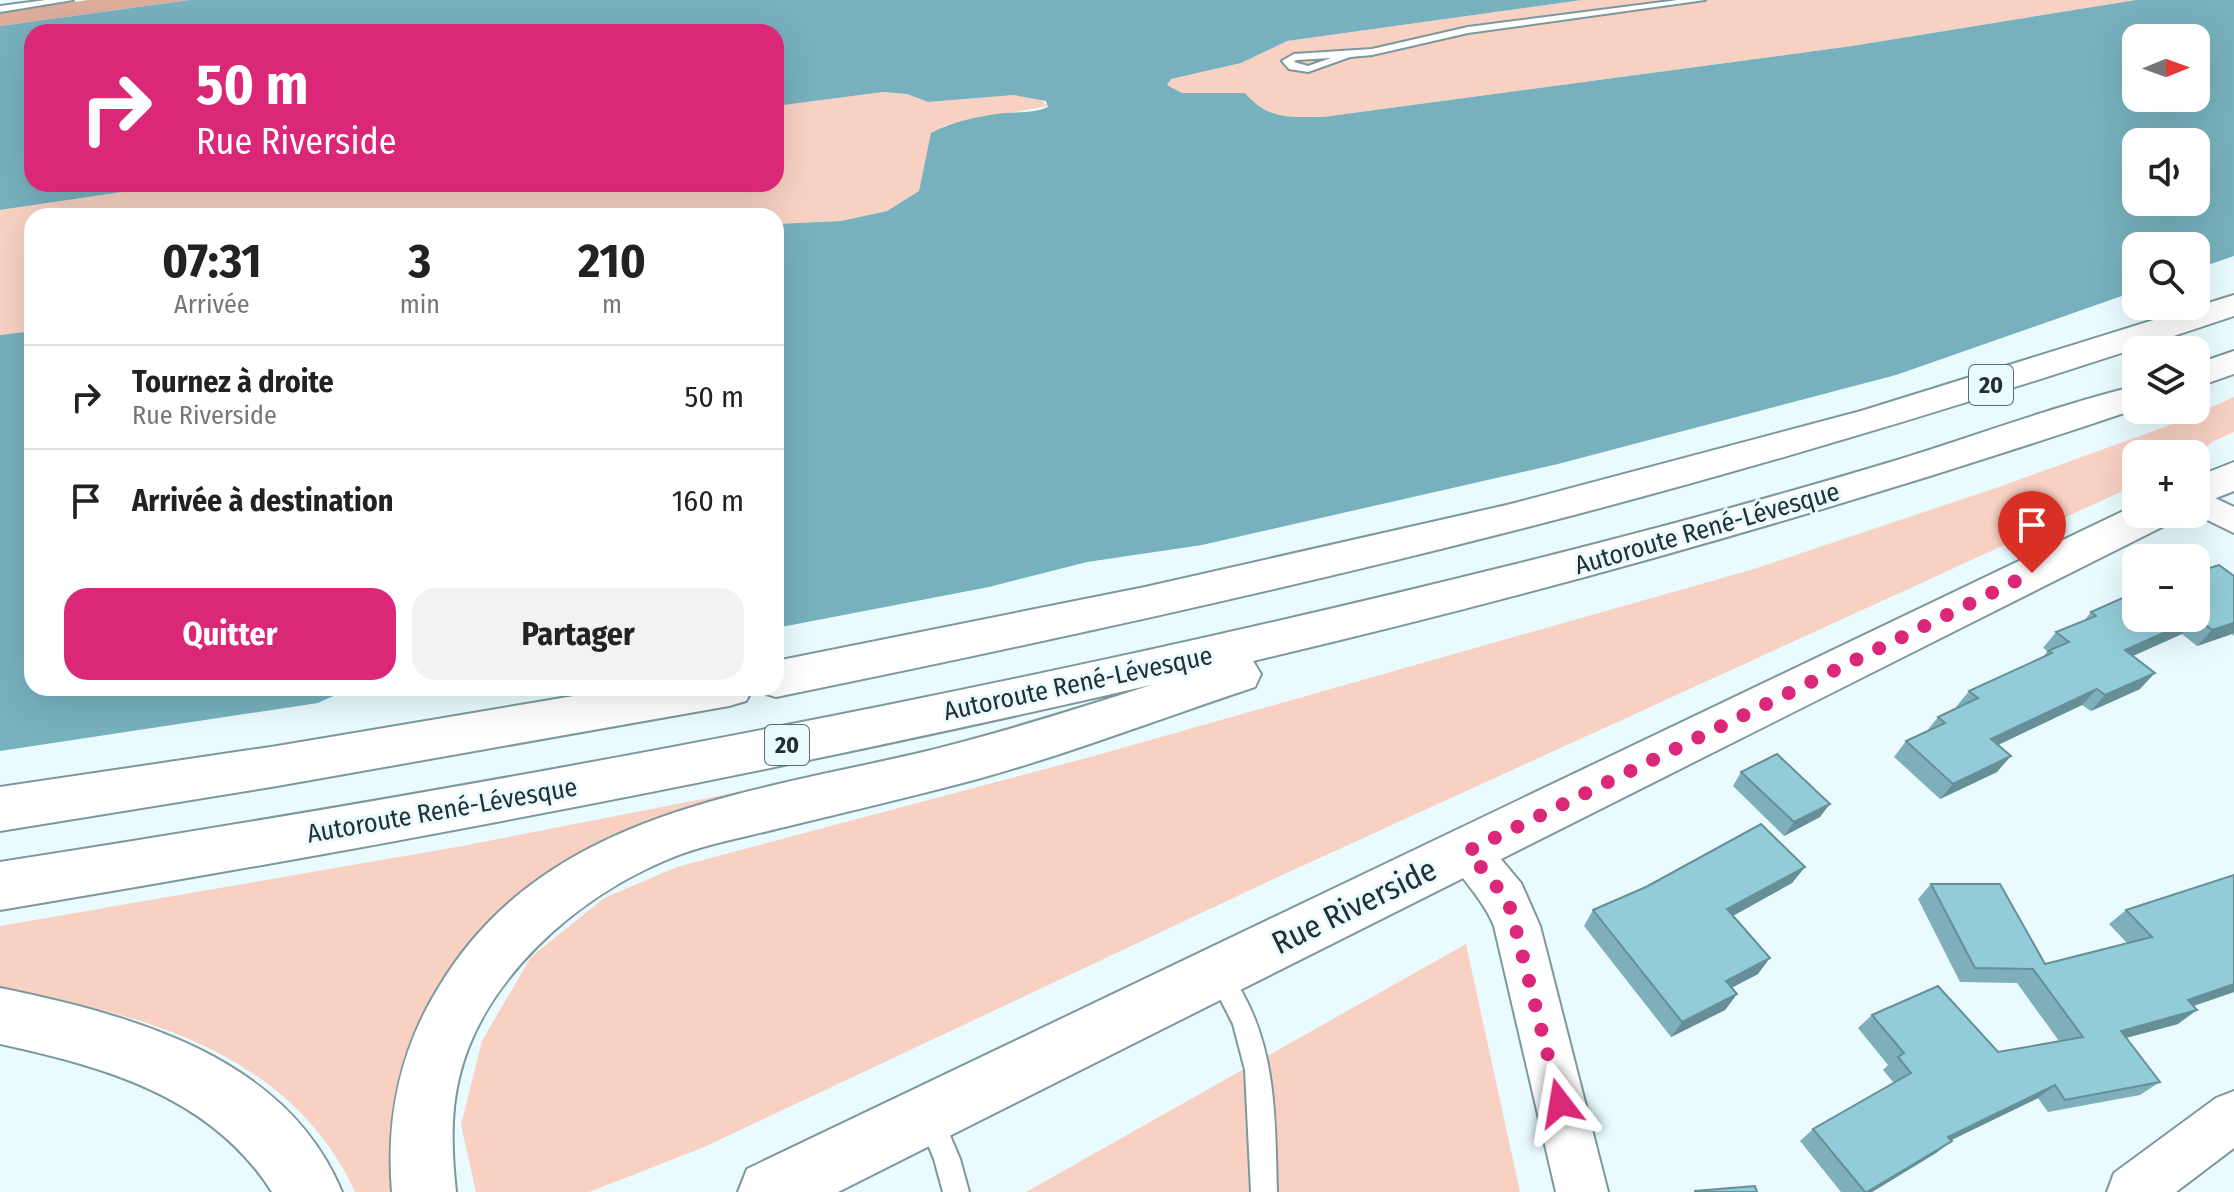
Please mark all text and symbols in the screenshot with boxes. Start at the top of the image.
north arrow [2122,24,2210,112]
map controls [2122,24,2210,632]
text: 50 m [196,52,308,119]
icon: right [64,56,168,160]
text: Rue Riverside [196,120,397,164]
button: sound [2122,128,2210,216]
text: 07:31 [162,232,262,290]
text: 3 [408,232,431,290]
text: 210 [578,232,646,290]
button: search [2122,232,2210,320]
text: Arrivée [174,289,250,320]
text: min [400,289,440,320]
text: m [602,289,622,320]
button: layers [2122,336,2210,424]
text: Tournez à droite [132,364,334,400]
road number: 20 [1969,365,2013,405]
icon: right [64,375,108,419]
text: 50 m [684,379,744,415]
text: Rue Riverside [132,400,277,431]
button: + [2122,440,2210,528]
street label: Autoroute René-Lévesque [1571,476,1843,581]
icon: arrive [64,479,108,523]
text: Arrivée à destination [132,483,393,519]
text: 160 m [672,483,744,519]
pin [1998,491,2066,573]
icon: arrive [2010,503,2054,547]
button: − [2122,544,2210,632]
button: Quitter [64,588,396,680]
button: Partager [412,588,744,680]
street label: Autoroute René-Lévesque [941,640,1215,727]
road number: 20 [765,725,809,765]
street label: Autoroute René-Lévesque [304,771,580,850]
street label: Rue Riverside [1266,850,1442,962]
position arrow [1518,1061,1602,1145]

